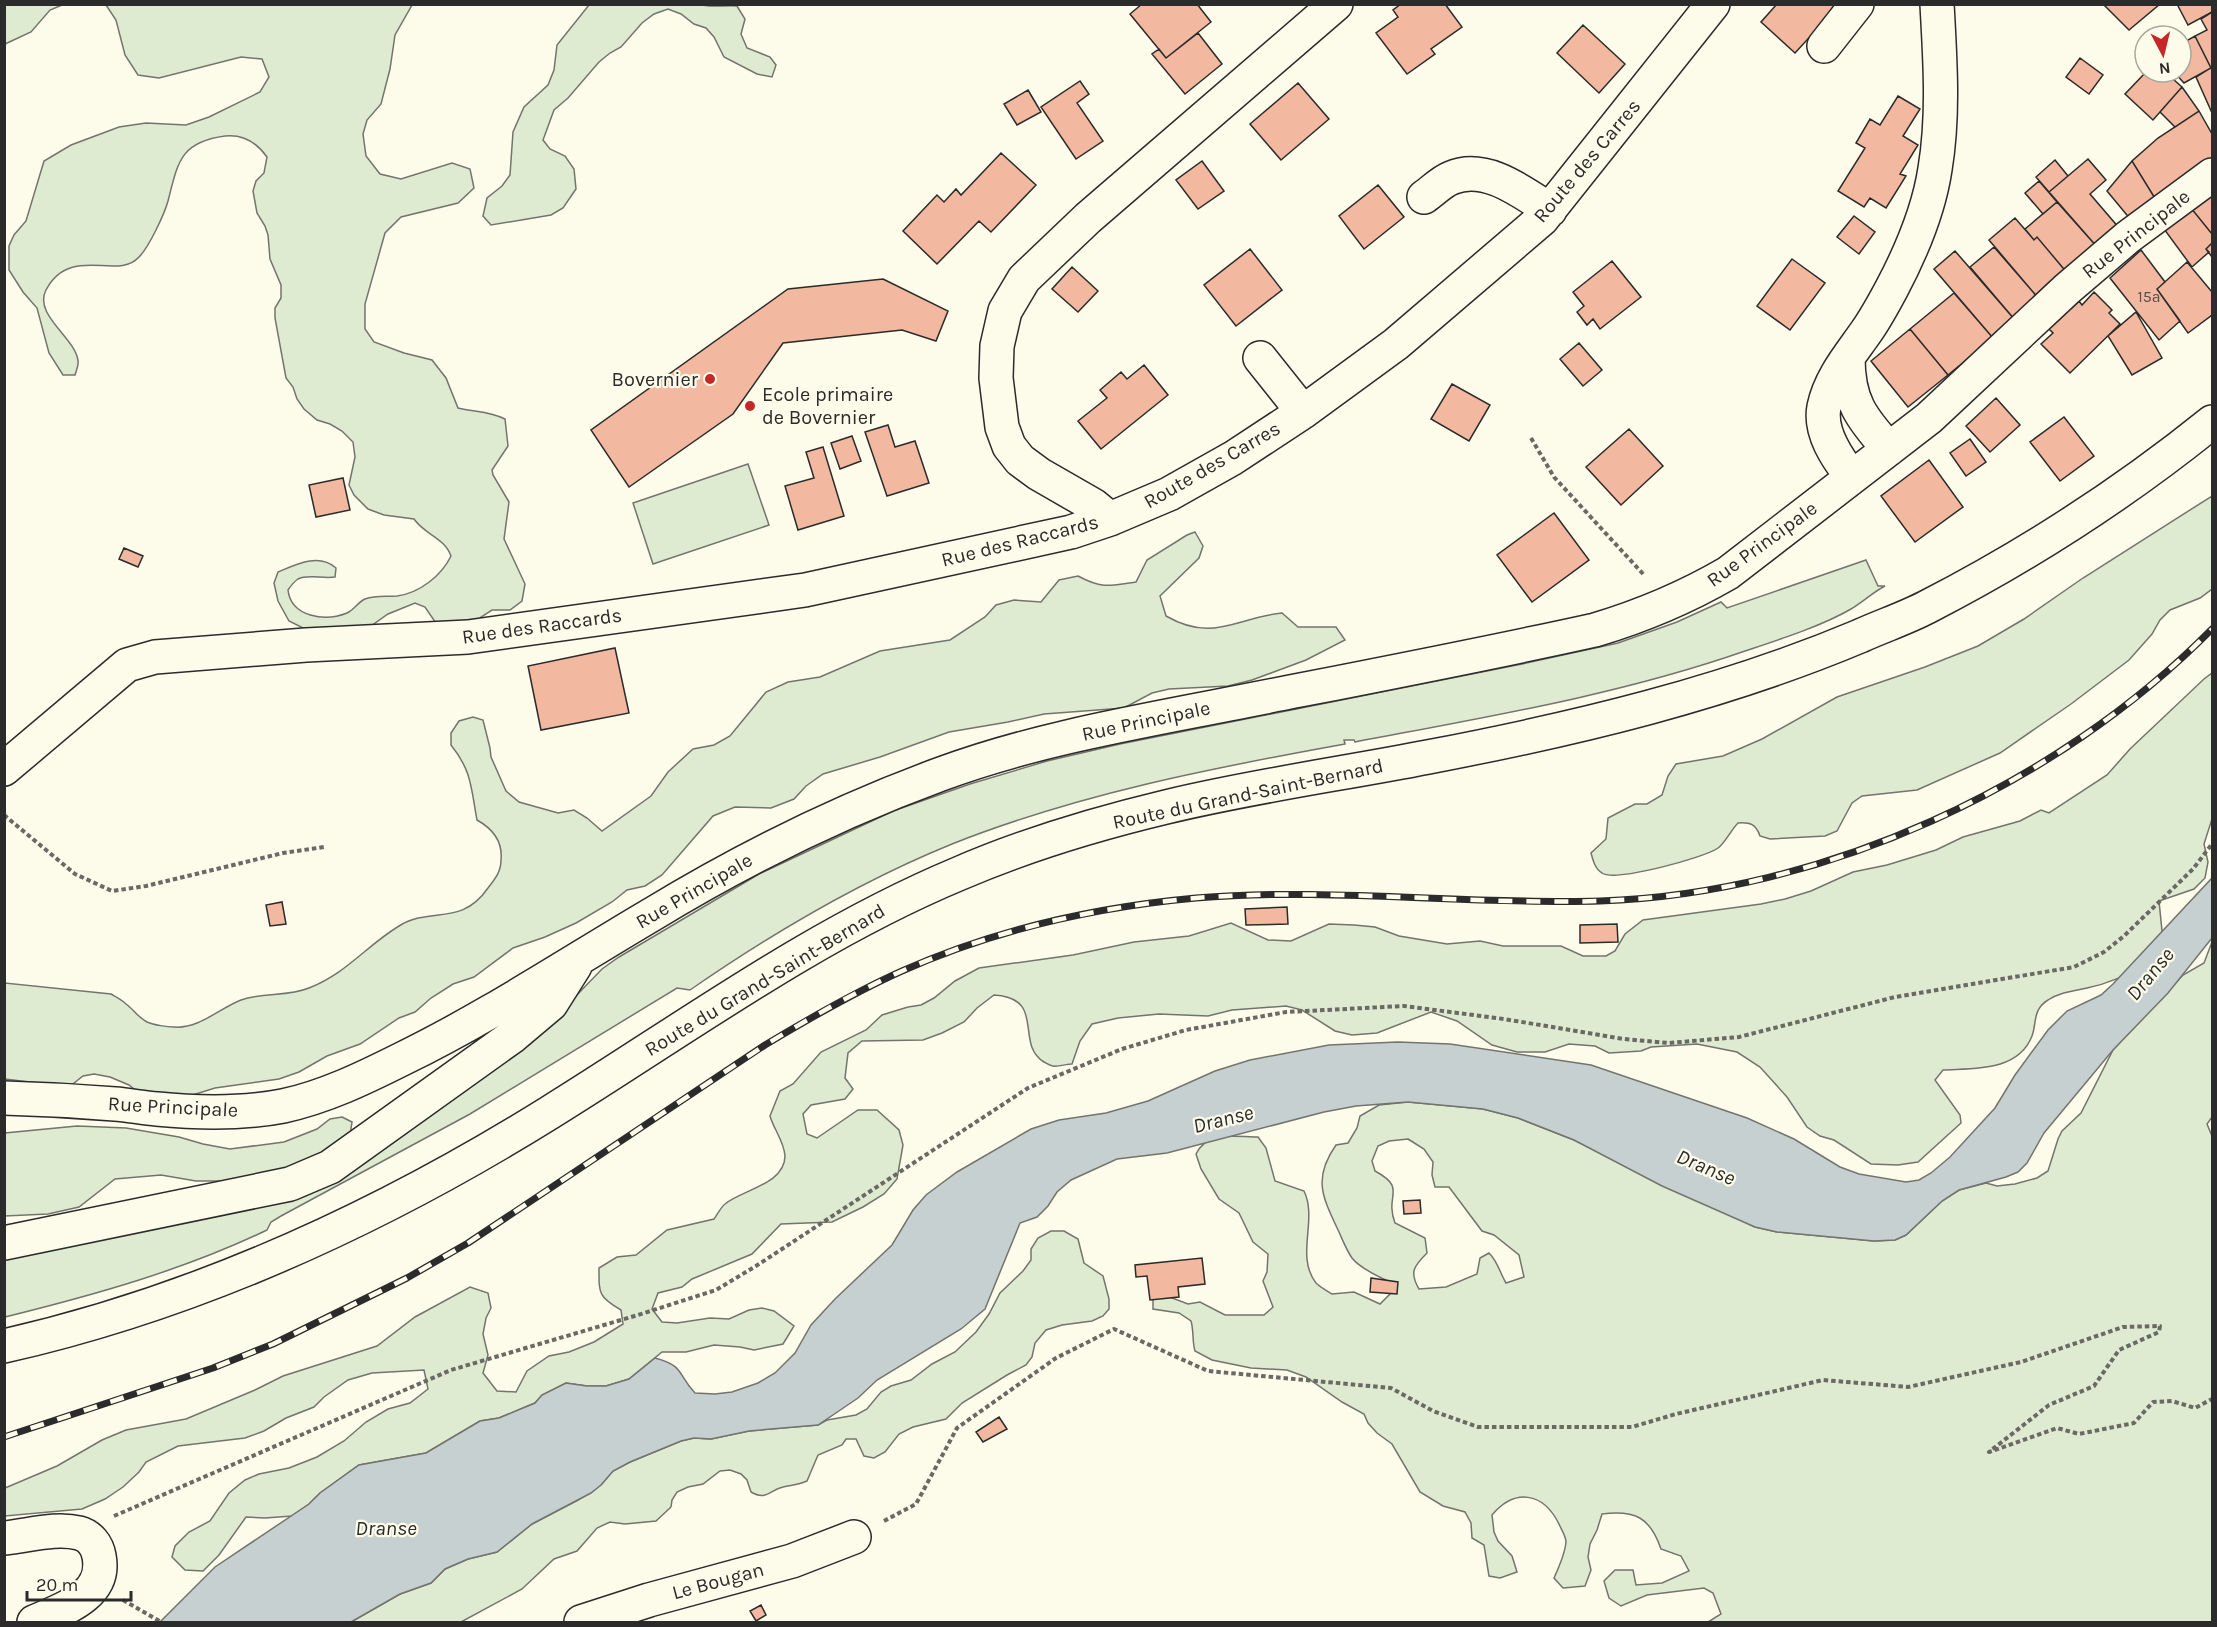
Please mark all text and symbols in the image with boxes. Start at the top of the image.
north arrow [2133,24,2193,84]
text: N [2158,58,2172,79]
street label: Route des Carres [1529,95,1645,227]
street label: Rue Principale [2077,185,2195,283]
house number: 15a [2137,287,2161,306]
place label: Bovernier [612,368,699,391]
marker: Bovernier [703,372,717,386]
place label: Ecole primaire de Bovernier [762,383,893,429]
marker: Ecole primaire de Bovernier [743,399,757,413]
street label: Route des Carres [1140,417,1284,513]
street label: Rue Principale [1702,496,1822,592]
street label: Rue des Raccards [939,510,1101,572]
street label: Rue des Raccards [461,603,623,649]
street label: Rue Principale [1080,696,1212,746]
street label: Route du Grand-Saint-Bernard [1111,754,1385,834]
street label: Rue Principale [632,848,756,934]
street label: Route du Grand-Saint-Bernard [641,899,889,1061]
water label: Dranse [2121,943,2179,1005]
street label: Rue Principale [107,1092,239,1122]
water label: Dranse [1190,1100,1256,1138]
water label: Dranse [1673,1144,1739,1190]
water label: Dranse [355,1516,417,1540]
street label: Le Bougan [670,1558,766,1604]
scale bar [27,1564,130,1602]
text: 20 m [36,1574,78,1596]

